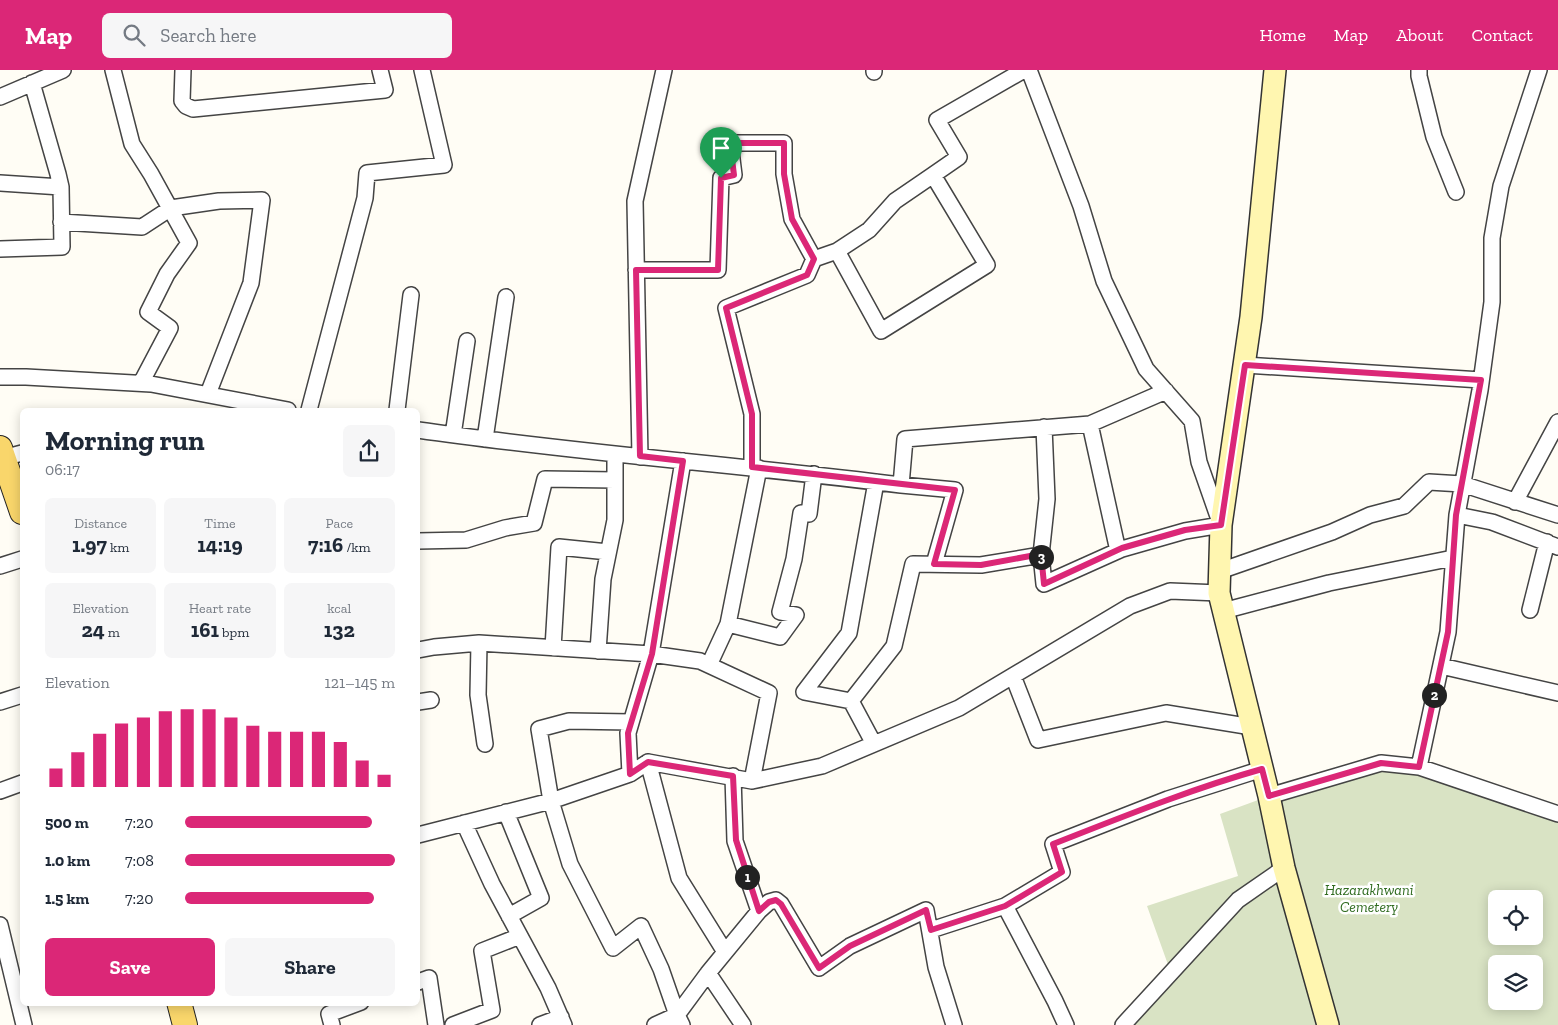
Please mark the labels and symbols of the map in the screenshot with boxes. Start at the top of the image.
pin [700,127,742,178]
pin: 3 [1028,544,1054,570]
pin: 2 [1422,682,1446,708]
pin: 1 [734,864,760,890]
park label: Hazarakhwani Cemetery [1324,881,1414,916]

